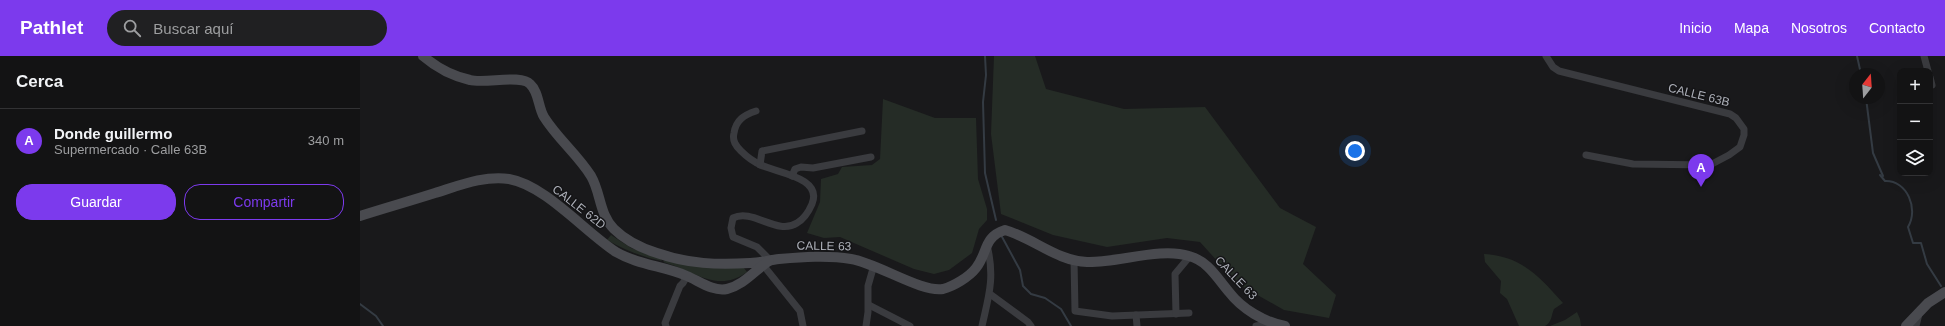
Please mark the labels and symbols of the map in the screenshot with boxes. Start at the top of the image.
north arrow [1849,68,1885,104]
street label: CALLE 63B [1667,81,1731,109]
your location [1345,141,1365,161]
pin: A [1688,154,1714,187]
street label: CALLE 62D [550,182,609,232]
street label: CALLE 63 [797,239,852,253]
street label: CALLE 63 [1212,253,1260,303]

